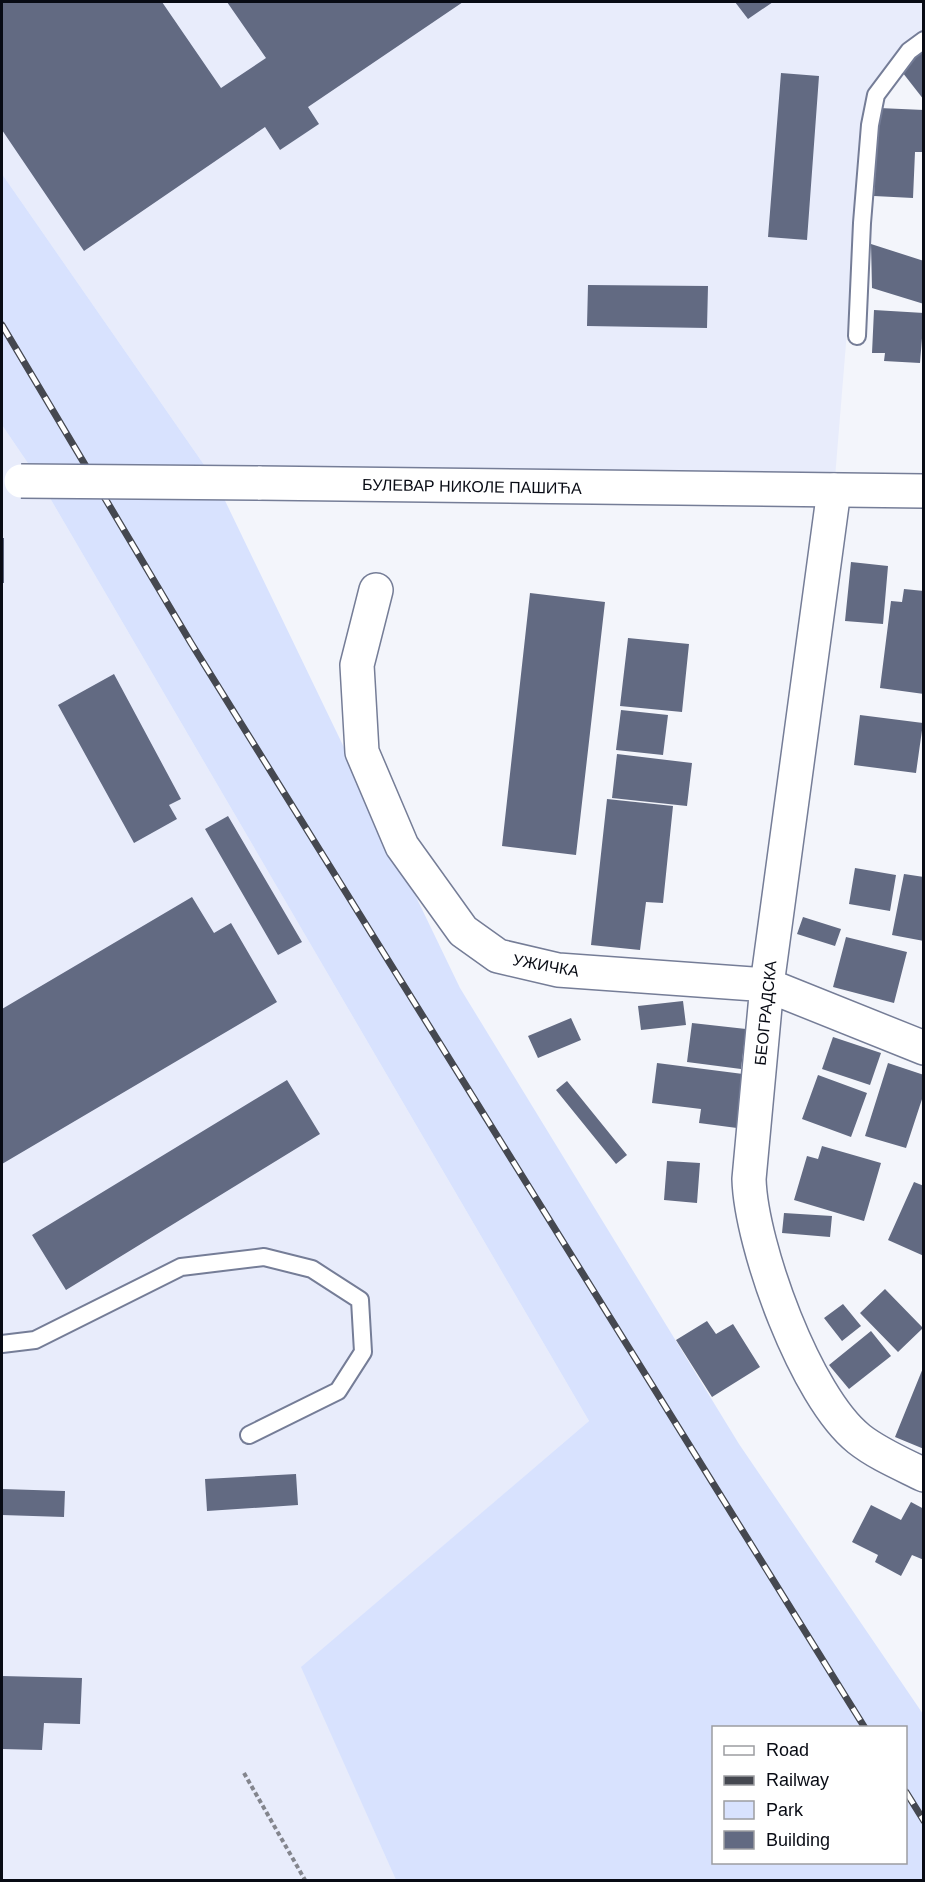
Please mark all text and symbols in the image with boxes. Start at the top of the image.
street label: БУЛЕВАР НИКОЛЕ ПАШИЋА [362,476,582,497]
street label: УЖИЧКА [511,951,581,980]
street label: БЕОГРАДСКА [752,959,779,1066]
legend [712,1726,907,1864]
text: Road [766,1740,809,1760]
text: Railway [766,1770,829,1790]
text: Park [766,1800,804,1820]
text: Building [766,1830,830,1850]

